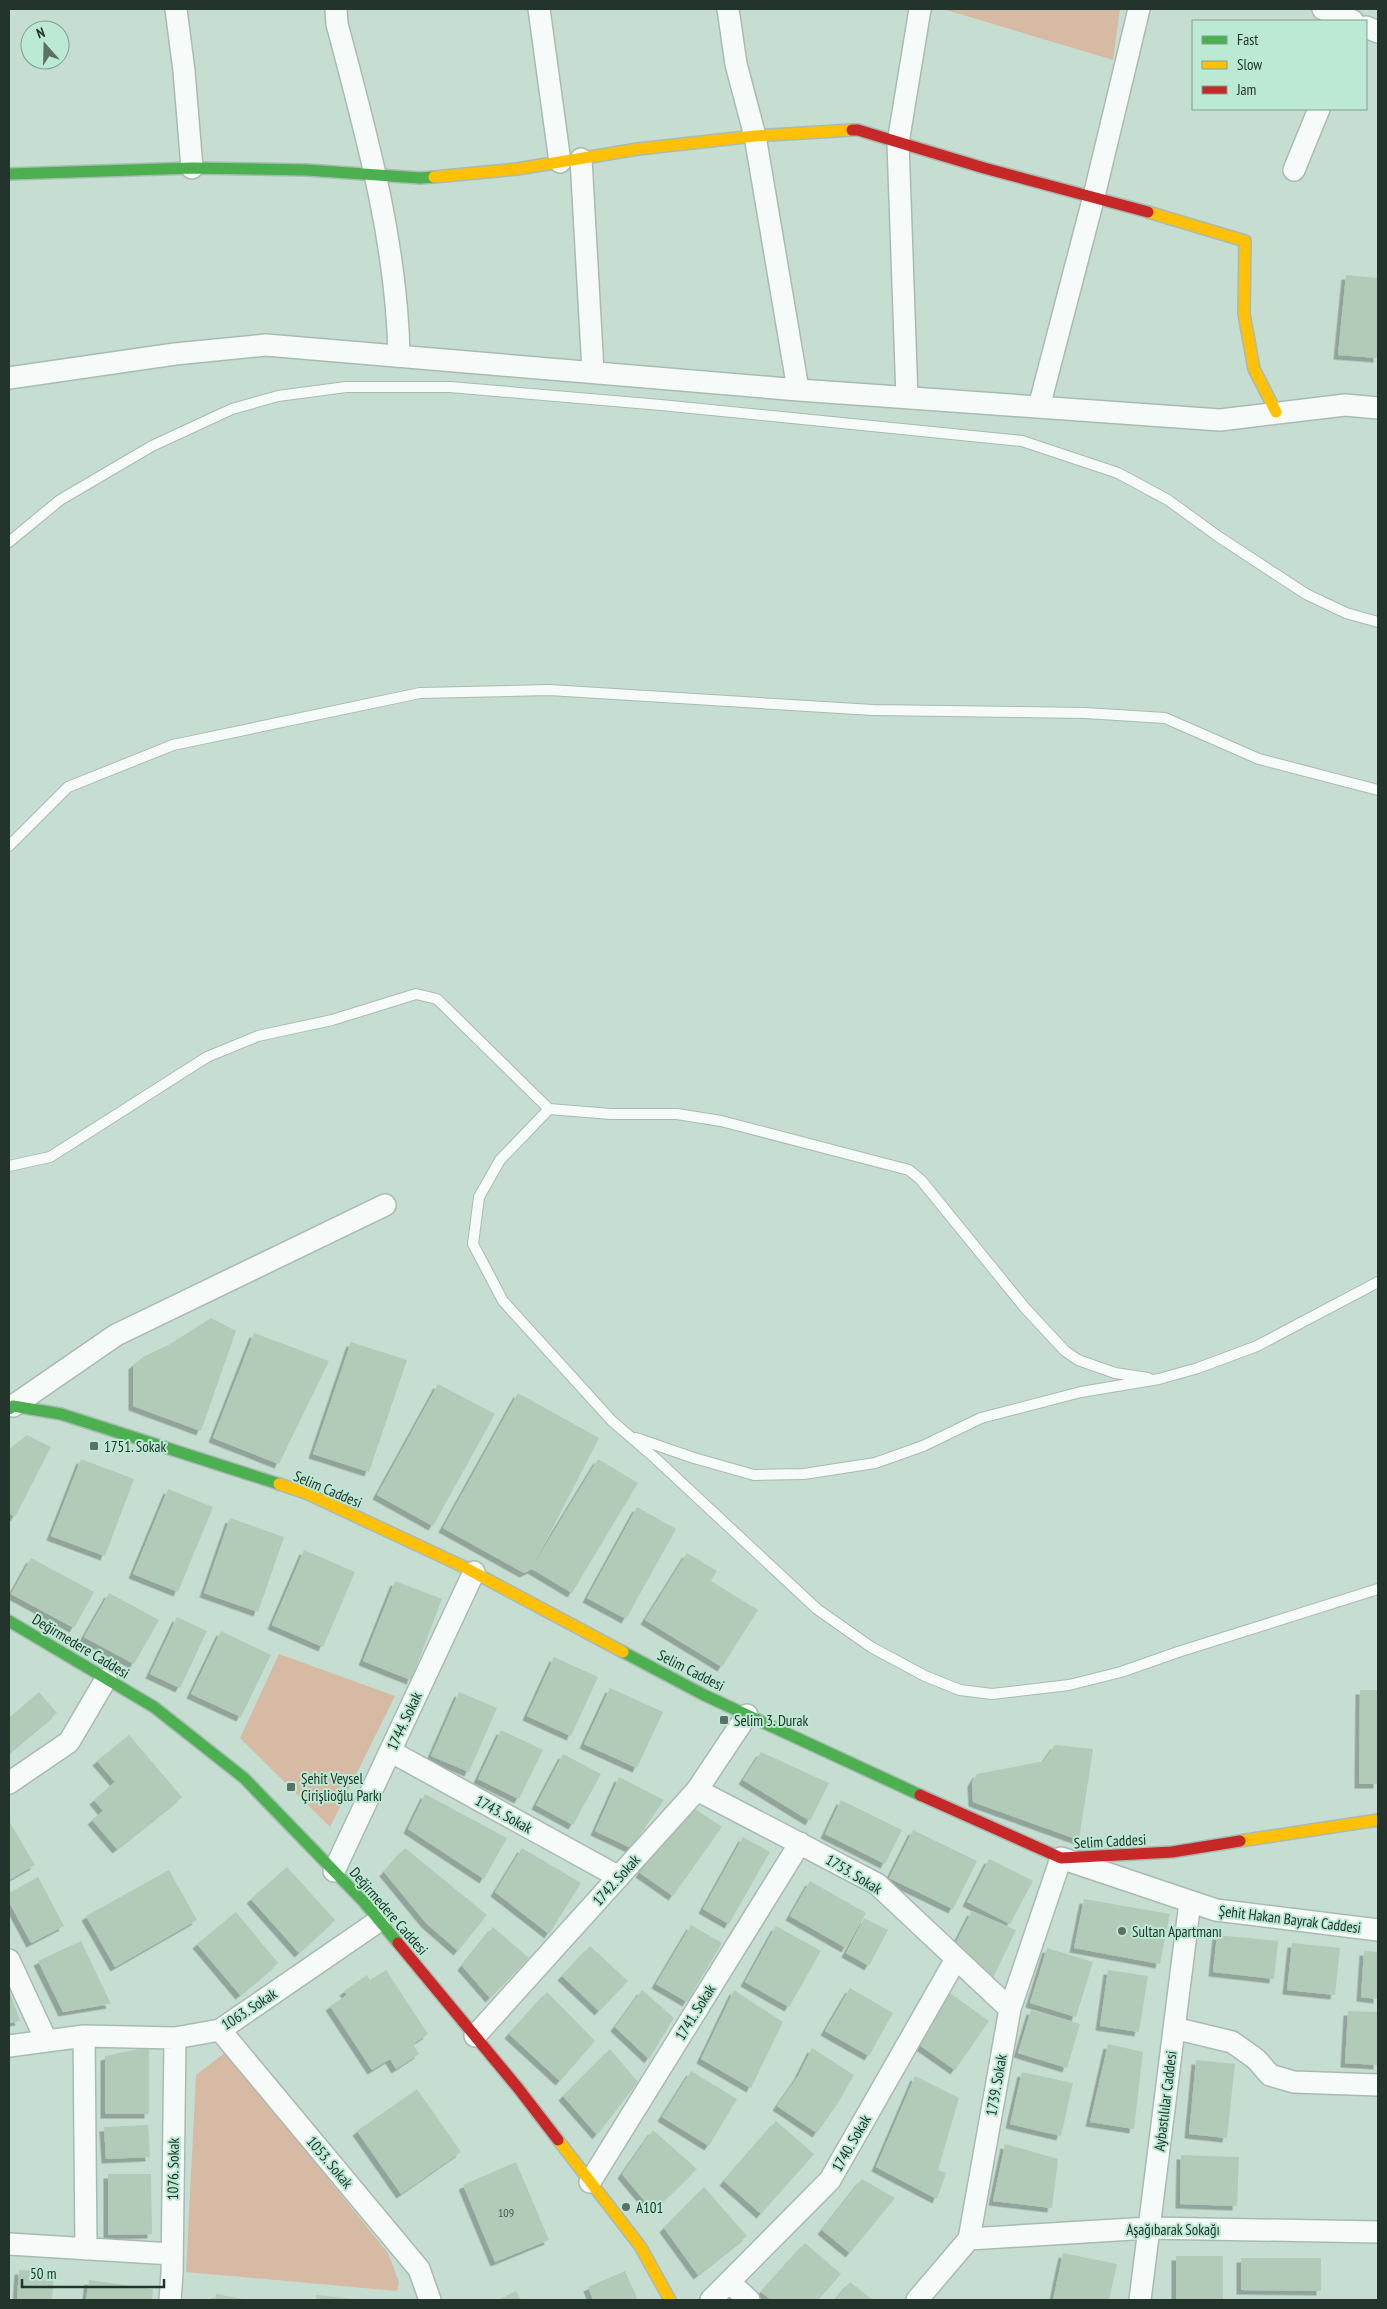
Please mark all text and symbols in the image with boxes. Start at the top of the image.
north arrow [20,20,70,70]
legend [1192,20,1367,110]
text: N [34,23,47,43]
text: Fast [1237,30,1258,49]
text: Slow [1237,55,1262,74]
text: Jam [1236,80,1256,99]
place label: 1751. Sokak [104,1437,167,1456]
marker: 1751. Sokak [88,1440,100,1452]
street label: Selim Caddesi [291,1466,365,1512]
street label: Değirmedere Caddesi [29,1609,133,1683]
street label: Selim Caddesi [654,1645,728,1695]
street label: 1744. Sokak [382,1689,426,1753]
place label: Selim 3. Durak [734,1711,808,1730]
marker: Selim 3. Durak [718,1714,730,1726]
place label: Şehit Veysel Çirişlioğlu Parkı [301,1769,382,1805]
marker: Şehit Veysel Çirişlioğlu Parkı [285,1781,297,1793]
street label: 1743. Sokak [472,1791,536,1838]
street label: Selim Caddesi [1073,1830,1147,1852]
street label: 1742. Sokak [588,1850,644,1910]
street label: 1753. Sokak [822,1850,886,1898]
street label: Değirmedere Caddesi [346,1863,432,1959]
street label: Şehit Hakan Bayrak Caddesi [1218,1901,1362,1937]
place label: Sultan Apartmanı [1132,1922,1222,1941]
marker: Sultan Apartmanı [1116,1925,1128,1937]
street label: 1741. Sokak [670,1980,720,2043]
street label: 1063. Sokak [218,1984,280,2034]
street label: Aybastılılar Caddesi [1149,2050,1181,2152]
street label: 1739. Sokak [981,2052,1011,2117]
street label: 1740. Sokak [827,2111,875,2175]
street label: 1053. Sokak [303,2132,357,2192]
street label: 1076. Sokak [163,2137,183,2200]
place label: A101 [636,2198,663,2217]
marker: A101 [620,2201,632,2213]
house number: 109 [498,2205,514,2220]
street label: Aşağıbarak Sokağı [1126,2220,1220,2239]
scale bar [22,2256,165,2288]
text: 50 m [30,2264,56,2283]

